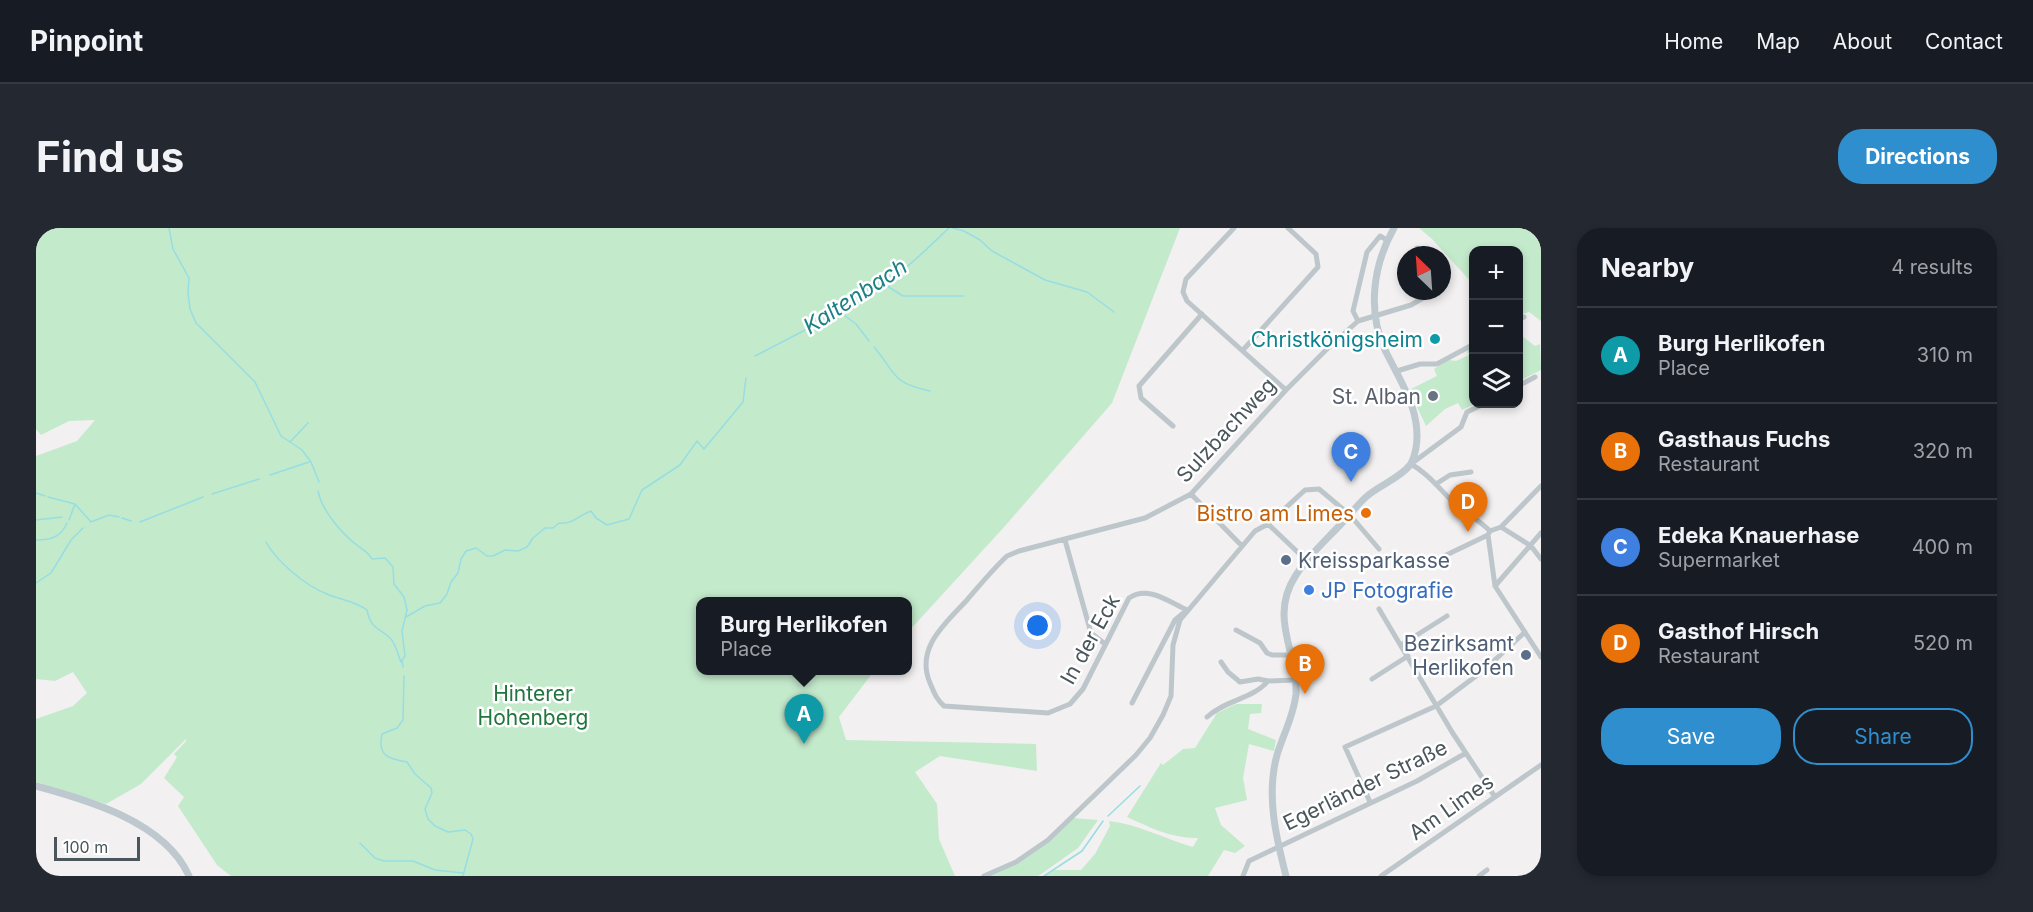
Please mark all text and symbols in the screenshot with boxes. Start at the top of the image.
text: Pinpoint [30,24,143,58]
text: Home [1664,29,1723,54]
text: Map [1756,29,1800,54]
text: About [1833,29,1892,54]
text: Contact [1925,29,2003,54]
button: Directions [1838,129,1997,184]
text: Find us [36,131,184,182]
north arrow [1397,246,1451,300]
map controls [1469,246,1523,408]
button: + [1469,246,1523,300]
text: Nearby [1601,252,1694,283]
water label: Kaltenbach [798,253,912,339]
text: 4 results [1891,255,1973,279]
button: − [1469,300,1523,354]
place label: Christkönigsheim [1251,327,1423,352]
text: Burg Herlikofen [1658,330,1825,356]
marker: Christkönigsheim [1428,332,1442,346]
text: A [1613,343,1628,367]
text: 310 m [1917,343,1973,367]
button: layers [1469,354,1523,408]
text: Place [1658,356,1710,380]
street label: Sulzbachweg [1171,373,1281,487]
place label: St. Alban [1332,384,1421,409]
marker: St. Alban [1426,389,1440,403]
text: Gasthaus Fuchs [1658,426,1830,452]
pin: C [1332,432,1370,482]
text: B [1614,439,1627,463]
text: 320 m [1913,439,1973,463]
text: Restaurant [1658,452,1760,476]
pin: D [1448,482,1488,532]
place label: Bistro am Limes [1196,501,1354,526]
marker: Bistro am Limes [1359,506,1373,520]
text: Edeka Knauerhase [1658,522,1859,548]
text: C [1613,535,1628,559]
text: 400 m [1912,535,1973,559]
place label: Kreissparkasse [1298,548,1450,573]
text: Supermarket [1658,548,1780,572]
marker: Kreissparkasse [1279,553,1293,567]
place label: JP Fotografie [1321,578,1453,603]
marker: JP Fotografie [1302,583,1316,597]
street label: In der Eck [1055,589,1125,688]
popup [696,597,912,675]
text: Burg Herlikofen [720,611,888,637]
your location [1023,611,1052,640]
text: Gasthof Hirsch [1658,618,1819,644]
place label: Bezirksamt Herlikofen [1404,631,1514,680]
text: D [1613,631,1628,655]
text: 520 m [1913,631,1973,655]
text: Place [720,637,772,661]
pin: B [1286,644,1324,694]
text: Restaurant [1658,644,1760,668]
marker: Bezirksamt Herlikofen [1519,648,1533,662]
park label: Hinterer Hohenberg [478,681,588,730]
pin: A [784,694,824,744]
button: Save [1601,708,1781,765]
button: Share [1793,708,1973,765]
street label: Egerländer Straße [1279,734,1451,836]
street label: Am Limes [1404,769,1498,845]
scale bar [54,834,140,862]
text: 100 m [63,837,108,857]

